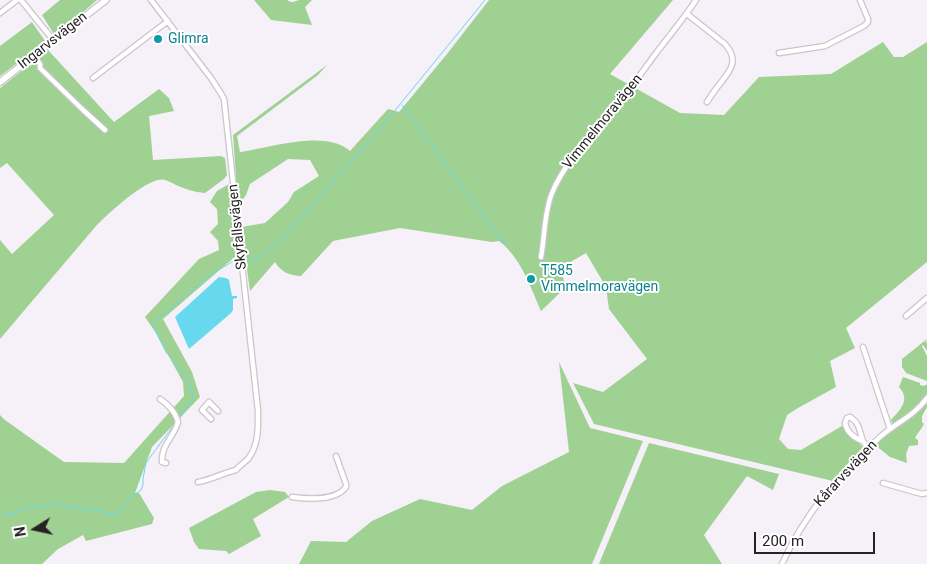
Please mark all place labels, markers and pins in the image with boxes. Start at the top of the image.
place label: Glimra [168,31,209,47]
marker: Glimra [152,33,164,45]
place label: T585 Vimmelmoravägen [541,263,658,296]
marker: T585 Vimmelmoravägen [525,273,537,285]

